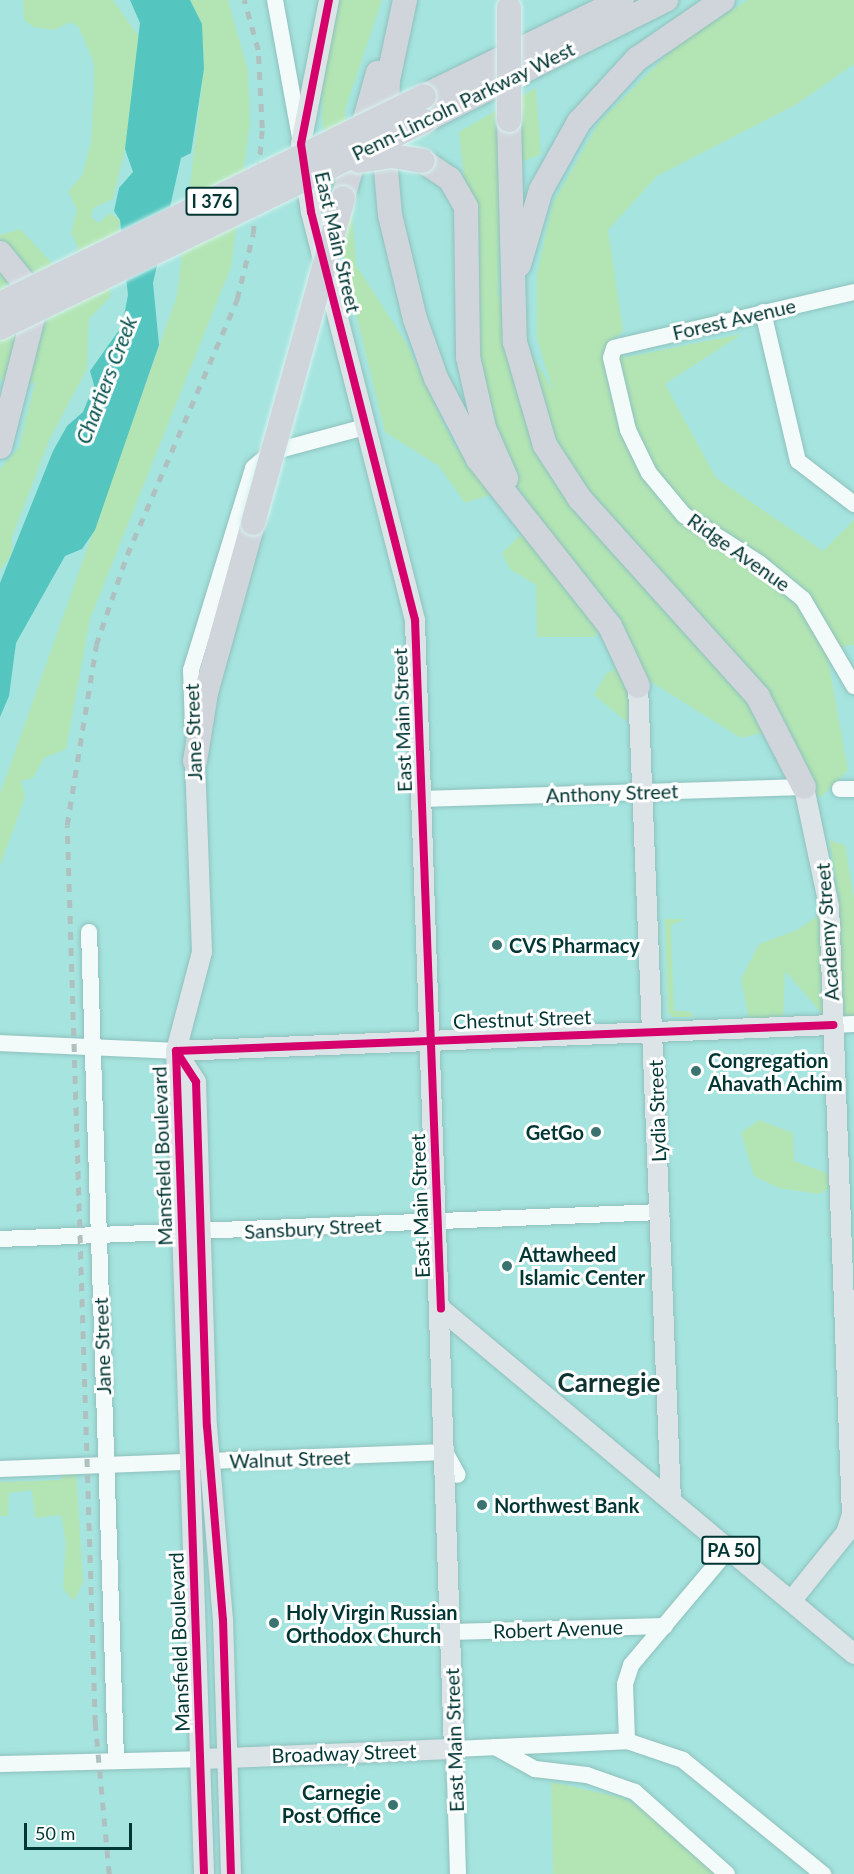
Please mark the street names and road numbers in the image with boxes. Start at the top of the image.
street label: Penn-Lincoln Parkway West [347,36,579,166]
street label: East Main Street [310,169,366,315]
road number: I 376 [185,186,239,216]
street label: Forest Avenue [670,293,798,345]
street label: Ridge Avenue [683,508,795,596]
street label: East Main Street [387,647,417,793]
street label: Jane Street [179,683,207,781]
street label: Anthony Street [545,779,679,807]
street label: Academy Street [810,862,844,1002]
street label: Chestnut Street [453,1005,591,1033]
street label: Lydia Street [643,1060,671,1162]
street label: Mansfield Boulevard [147,1066,177,1246]
street label: East Main Street [405,1133,435,1279]
street label: Sansbury Street [243,1212,383,1244]
street label: Jane Street [88,1297,116,1395]
street label: Walnut Street [229,1445,351,1473]
road number: PA 50 [701,1535,761,1565]
street label: Mansfield Boulevard [164,1552,194,1732]
street label: Robert Avenue [492,1615,624,1643]
street label: East Main Street [439,1667,469,1813]
street label: Broadway Street [271,1738,417,1768]

